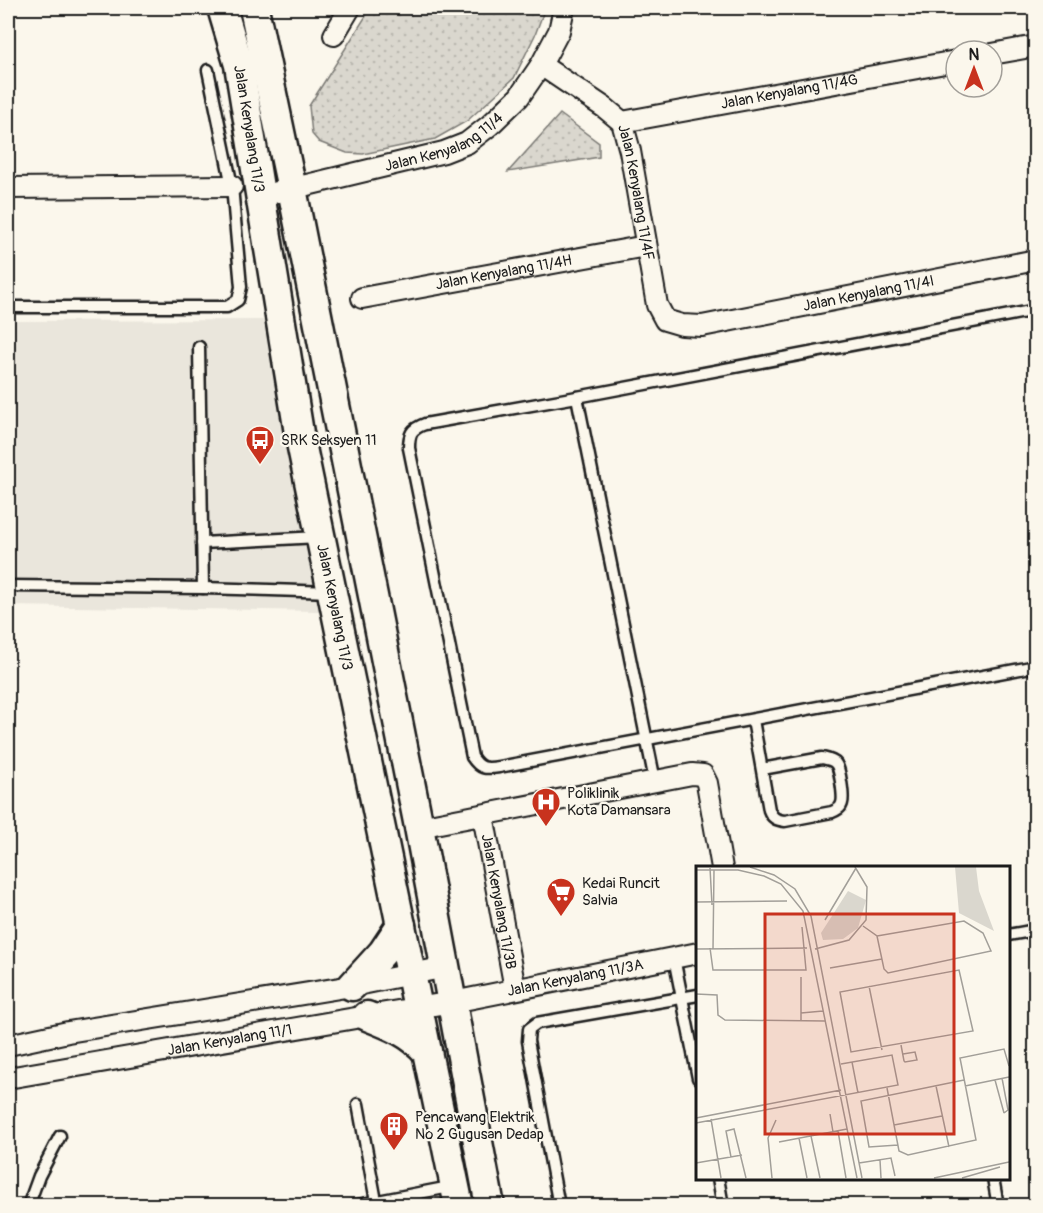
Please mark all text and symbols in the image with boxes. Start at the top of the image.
north arrow [944,39,1004,99]
text: N [969,45,980,65]
street label: Jalan Kenyalang 11/3 [230,64,269,194]
street label: Jalan Kenyalang 11/4G [719,70,859,113]
street label: Jalan Kenyalang 11/4 [383,108,507,175]
street label: Jalan Kenyalang 11/4F [614,122,658,262]
street label: Jalan Kenyalang 11/4H [434,250,574,294]
street label: Jalan Kenyalang 11/4I [801,271,936,315]
bus stop icon: SRK Seksyen 11 [244,424,276,466]
place label: SRK Seksyen 11 [281,431,377,450]
street label: Jalan Kenyalang 11/3 [313,542,357,672]
place label: Poliklinik Kota Damansara [567,784,671,820]
hospital icon: Poliklinik Kota Damansara [530,786,562,828]
street label: Jalan Kenyalang 11/3B [477,832,521,971]
inset map [696,866,1010,1180]
place label: Kedai Runcit Salvia [582,874,661,910]
supermarket icon: Kedai Runcit Salvia [545,876,577,918]
street label: Jalan Kenyalang 11/3A [505,955,645,1000]
street label: Jalan Kenyalang 11/1 [166,1020,294,1060]
place label: Pencawang Elektrik No 2 Gugusan Dedap [415,1108,544,1144]
building icon: Pencawang Elektrik No 2 Gugusan Dedap [378,1110,410,1152]

